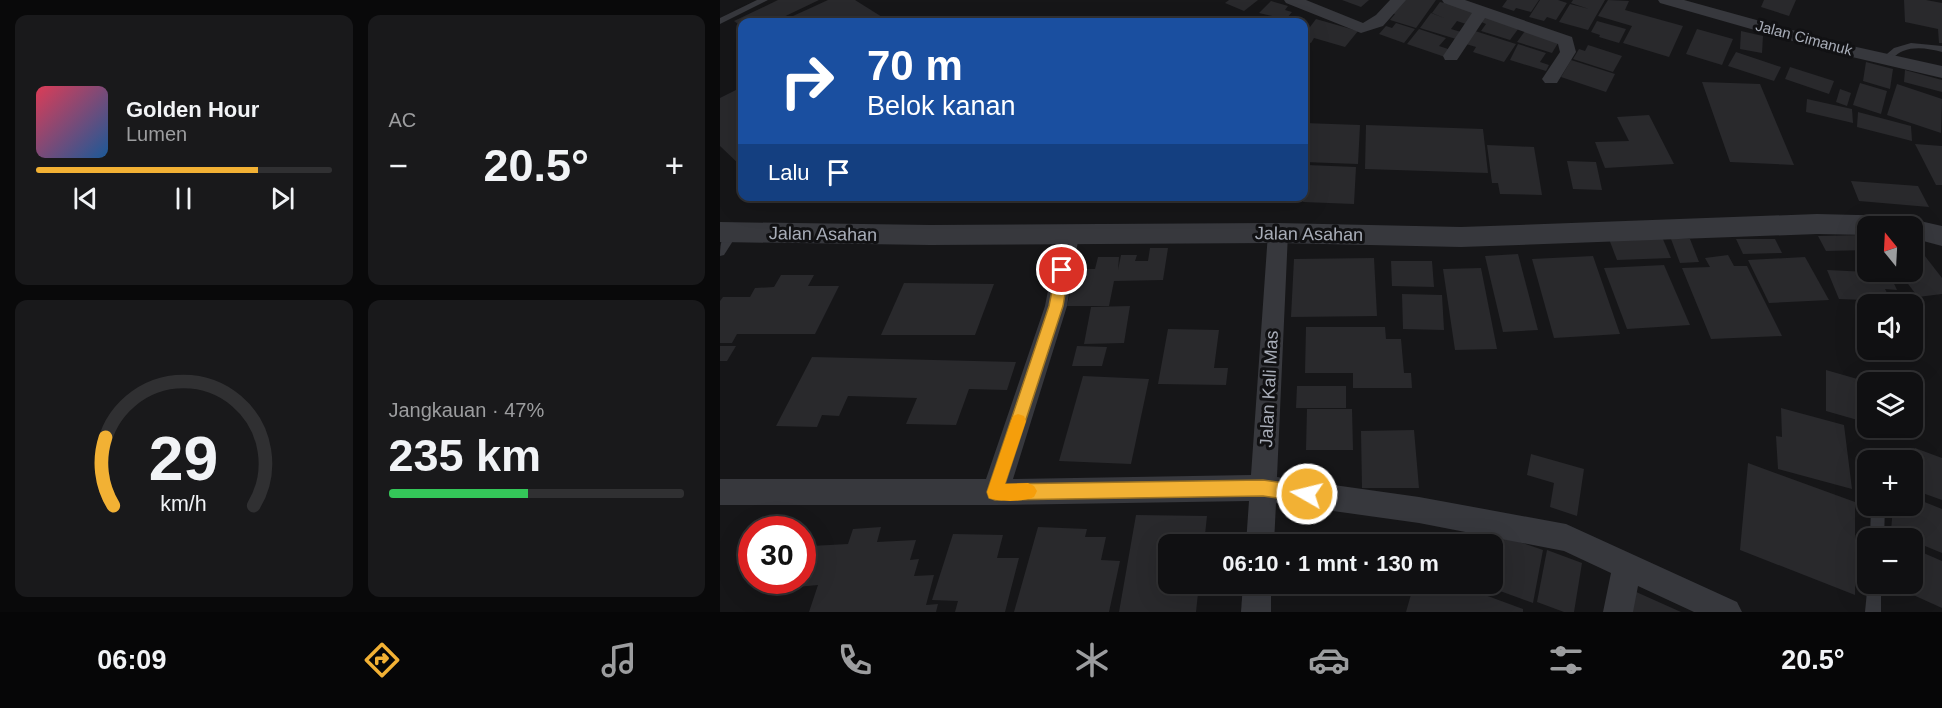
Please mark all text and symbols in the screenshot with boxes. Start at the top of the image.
street label: Jalan Cimanuk [1754,16,1855,59]
icon: right [768,42,846,120]
text: 70 m [867,42,963,89]
text: Belok kanan [867,91,1016,121]
text: Golden Hour [126,97,259,122]
text: AC [389,109,416,131]
text: Lumen [126,123,187,145]
text: 20.5° [483,140,589,191]
text: − [389,147,408,184]
text: + [665,147,684,184]
icon: arrive [822,156,855,189]
text: Lalu [768,160,810,185]
icon: previous [69,182,102,215]
icon: pause [167,182,200,215]
icon: next [266,182,299,215]
north arrow [1857,216,1923,282]
map controls [1857,216,1923,594]
street label: Jalan Asahan [769,223,877,245]
street label: Jalan Asahan [1255,223,1363,245]
pin [1036,244,1087,295]
icon: arrive [1045,253,1078,286]
button: sound [1857,294,1923,360]
street label: Jalan Kali Mas [1256,330,1282,448]
button: layers [1857,372,1923,438]
text: Jangkauan · 47% [389,399,544,421]
text: 29 [149,424,218,493]
text: 235 km [389,430,541,481]
button: + [1857,450,1923,516]
position arrow [1275,462,1339,526]
text: km/h [161,492,207,516]
speed limit sign: 30 [738,516,816,594]
button: − [1857,528,1923,594]
text: 06:10 · 1 mnt · 130 m [1222,551,1439,576]
icon: directions [361,639,403,681]
icon: music [598,639,640,681]
icon: phone [834,639,876,681]
icon: climate [1071,639,1113,681]
icon: car [1308,639,1350,681]
icon: filters [1545,639,1587,681]
text: 06:09 [97,645,166,675]
text: 20.5° [1781,645,1845,675]

